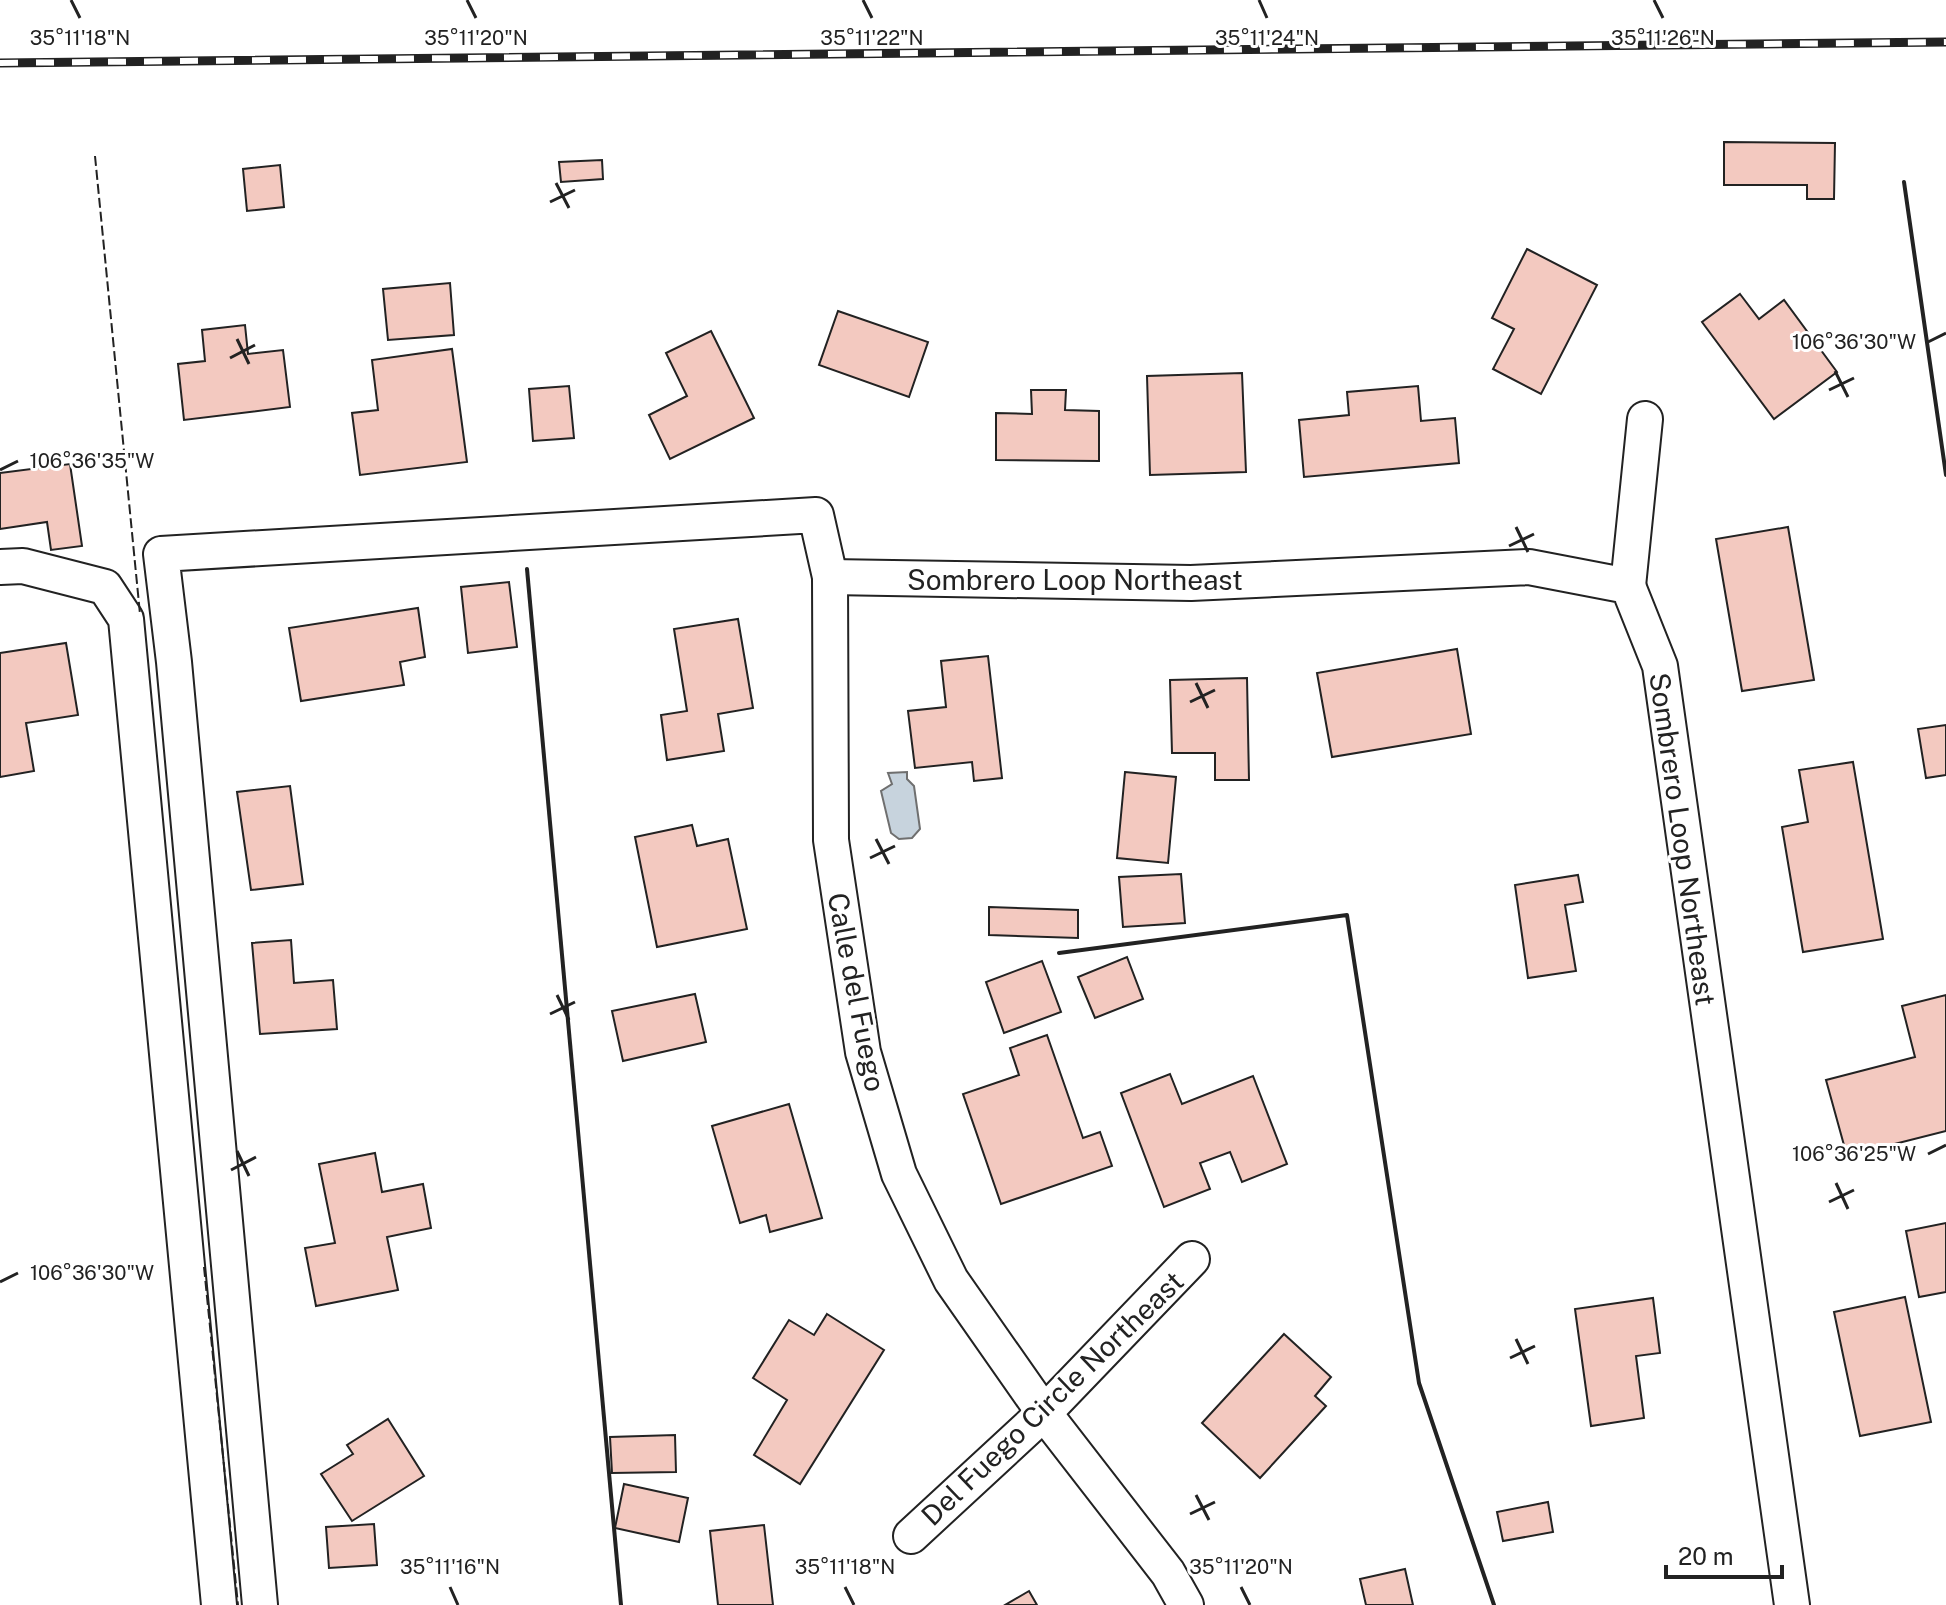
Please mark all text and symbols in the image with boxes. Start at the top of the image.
text: 35°11'18"N [30,26,130,50]
text: 35°11'20"N [424,26,528,50]
text: 35°11'22"N [820,26,924,50]
text: 35°11'24"N [1215,26,1319,50]
text: 35°11'26"N [1611,26,1715,50]
text: 106°36'30"W [1792,330,1916,354]
text: 106°36'35"W [30,449,154,473]
street label: Sombrero Loop Northeast [907,563,1243,596]
street label: Sombrero Loop Northeast [1643,670,1723,1008]
street label: Calle del Fuego [822,890,892,1094]
text: 106°36'25"W [1792,1142,1916,1166]
text: 106°36'30"W [30,1261,154,1285]
street label: Del Fuego Circle Northeast [914,1264,1190,1532]
scale bar [1666,1529,1782,1579]
text: 20 m [1678,1542,1734,1570]
text: 35°11'16"N [400,1555,500,1579]
text: 35°11'18"N [795,1555,895,1579]
text: 35°11'20"N [1189,1555,1293,1579]

